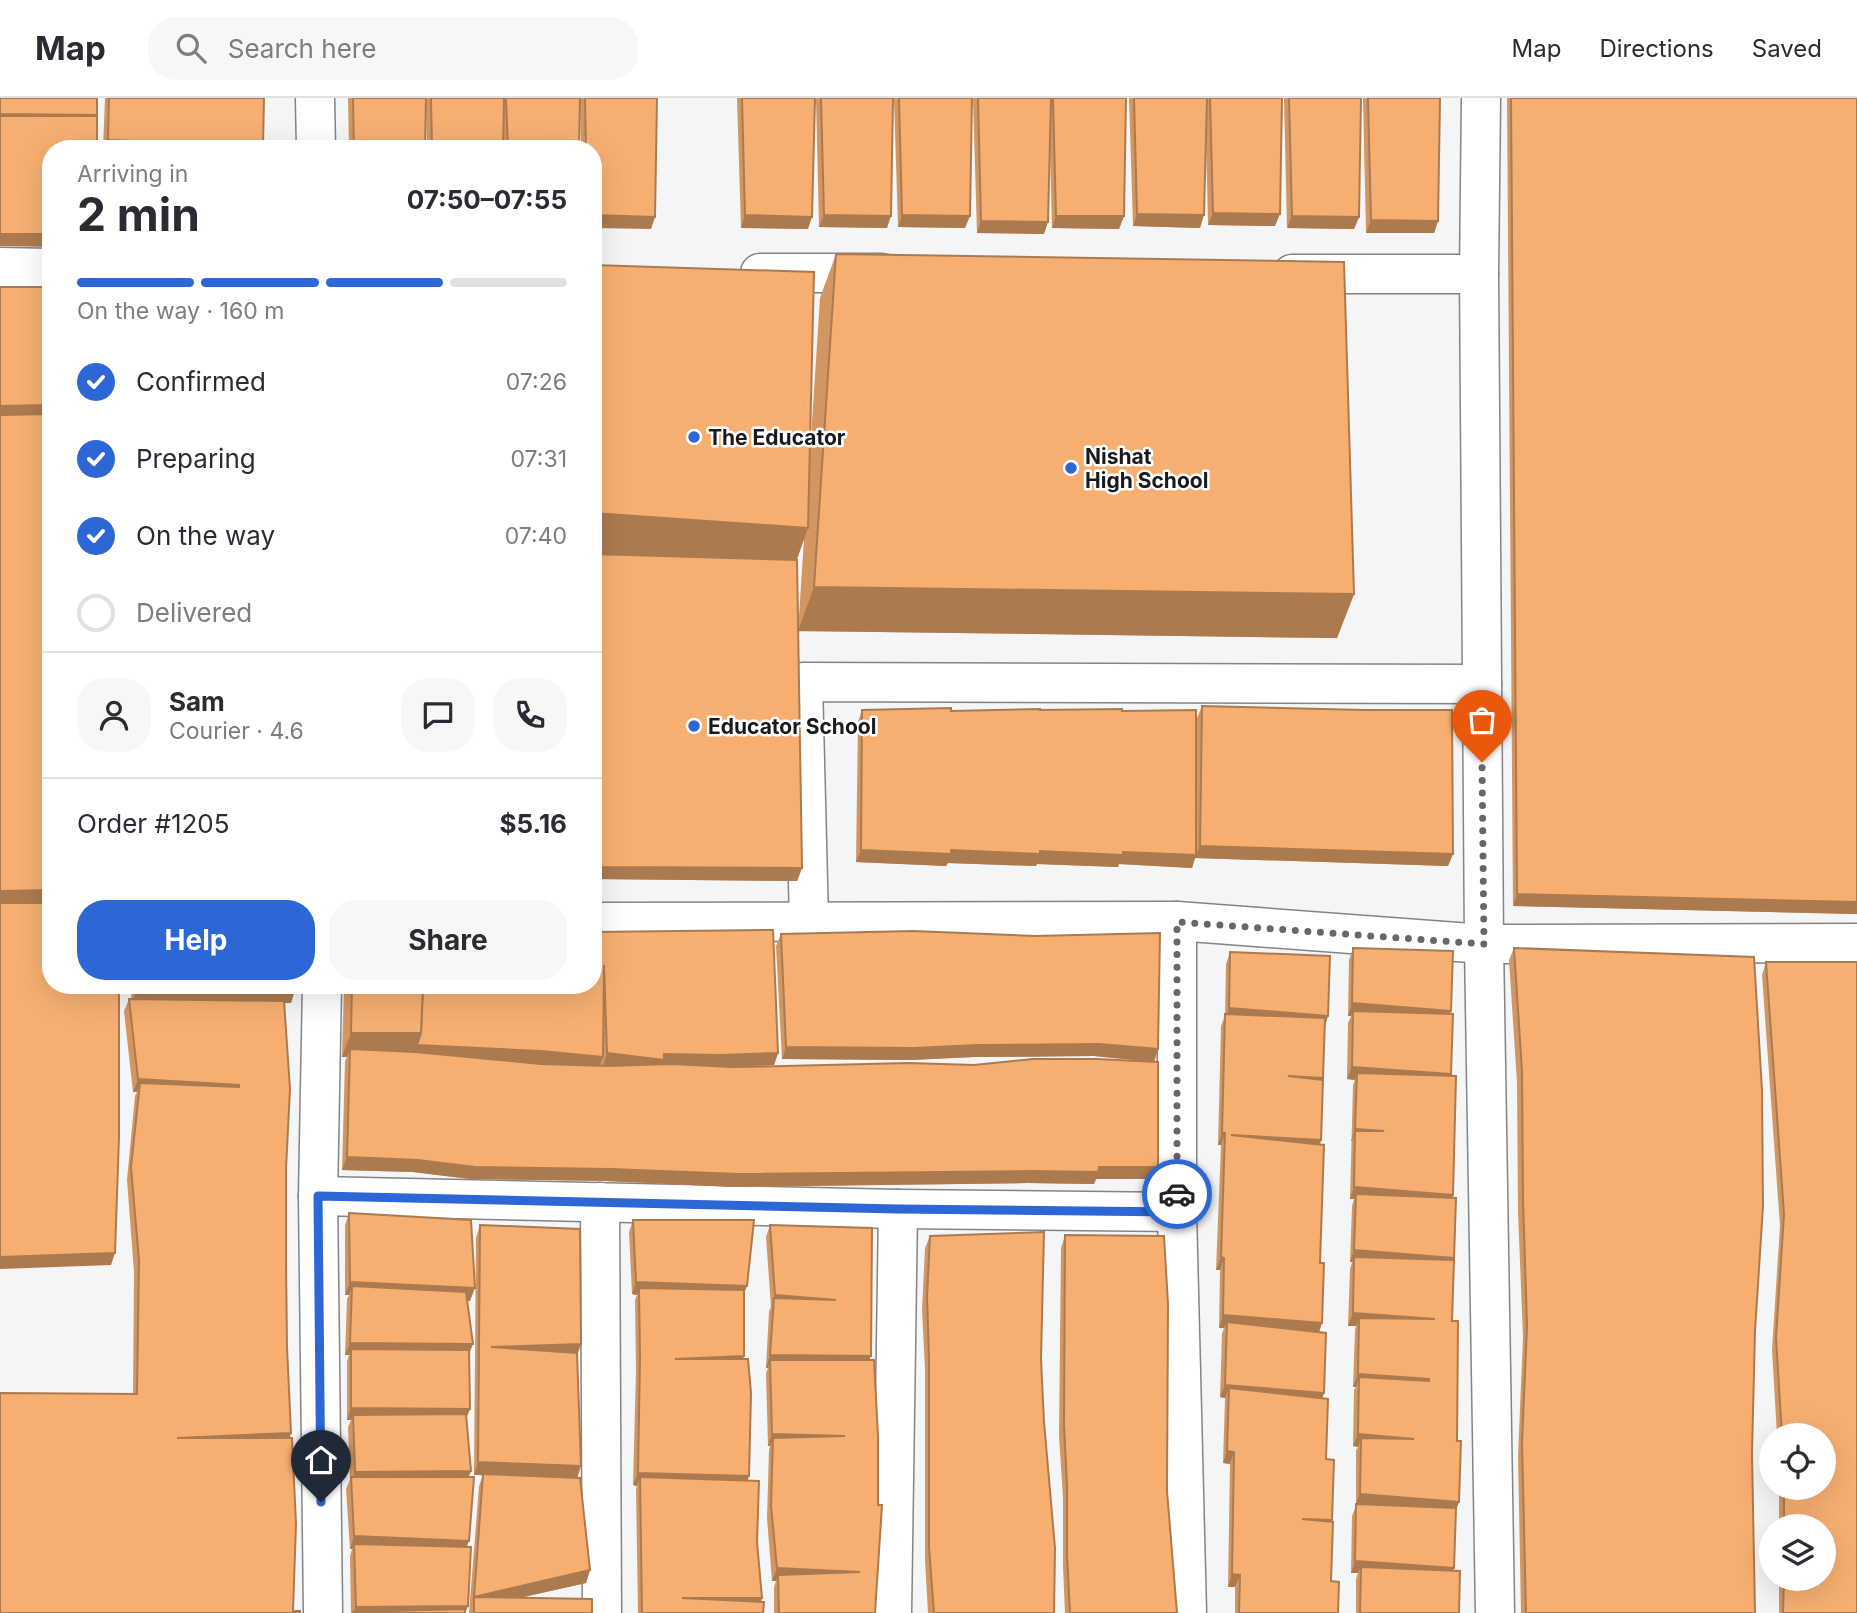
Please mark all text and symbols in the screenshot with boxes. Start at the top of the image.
search box [148,17,638,80]
text: Map [35,28,106,68]
icon: search [172,29,210,67]
text: Search here [228,33,376,64]
text: Map [1512,34,1561,63]
text: Directions [1599,34,1714,63]
text: Saved [1752,34,1822,63]
text: Arriving in [77,160,188,188]
text: 07:50–07:55 [407,184,567,215]
text: 2 min [77,186,200,242]
text: On the way · 160 m [77,297,284,325]
icon: check [77,363,115,401]
text: Confirmed [136,366,266,397]
text: 07:26 [506,368,567,396]
place label: The Educator [708,425,846,450]
marker: The Educator [686,429,702,445]
icon: check [77,440,115,478]
text: Preparing [136,443,256,474]
place label: Nishat High School [1085,444,1208,493]
text: 07:31 [511,445,567,473]
marker: Nishat High School [1063,460,1079,476]
icon: check [77,517,115,555]
text: On the way [136,520,275,551]
text: 07:40 [505,522,567,550]
text: Delivered [136,597,252,628]
button: person [77,678,151,752]
button: chat [401,678,475,752]
button: phone [493,678,567,752]
text: Sam [169,686,225,717]
pin [1452,690,1512,762]
icon: bag [1463,701,1501,739]
place label: Educator School [708,714,876,739]
text: Courier · 4.6 [169,717,304,745]
marker: Educator School [686,718,702,734]
text: Order #1205 [77,808,230,839]
text: $5.16 [500,808,567,839]
button: Help [77,900,315,980]
button: Share [329,900,567,980]
courier [1142,1159,1212,1229]
icon: car [1158,1175,1196,1213]
map controls [1759,1423,1836,1591]
button: locate [1759,1423,1836,1500]
pin [291,1430,351,1502]
icon: home [302,1441,340,1479]
button: layers [1759,1514,1836,1591]

